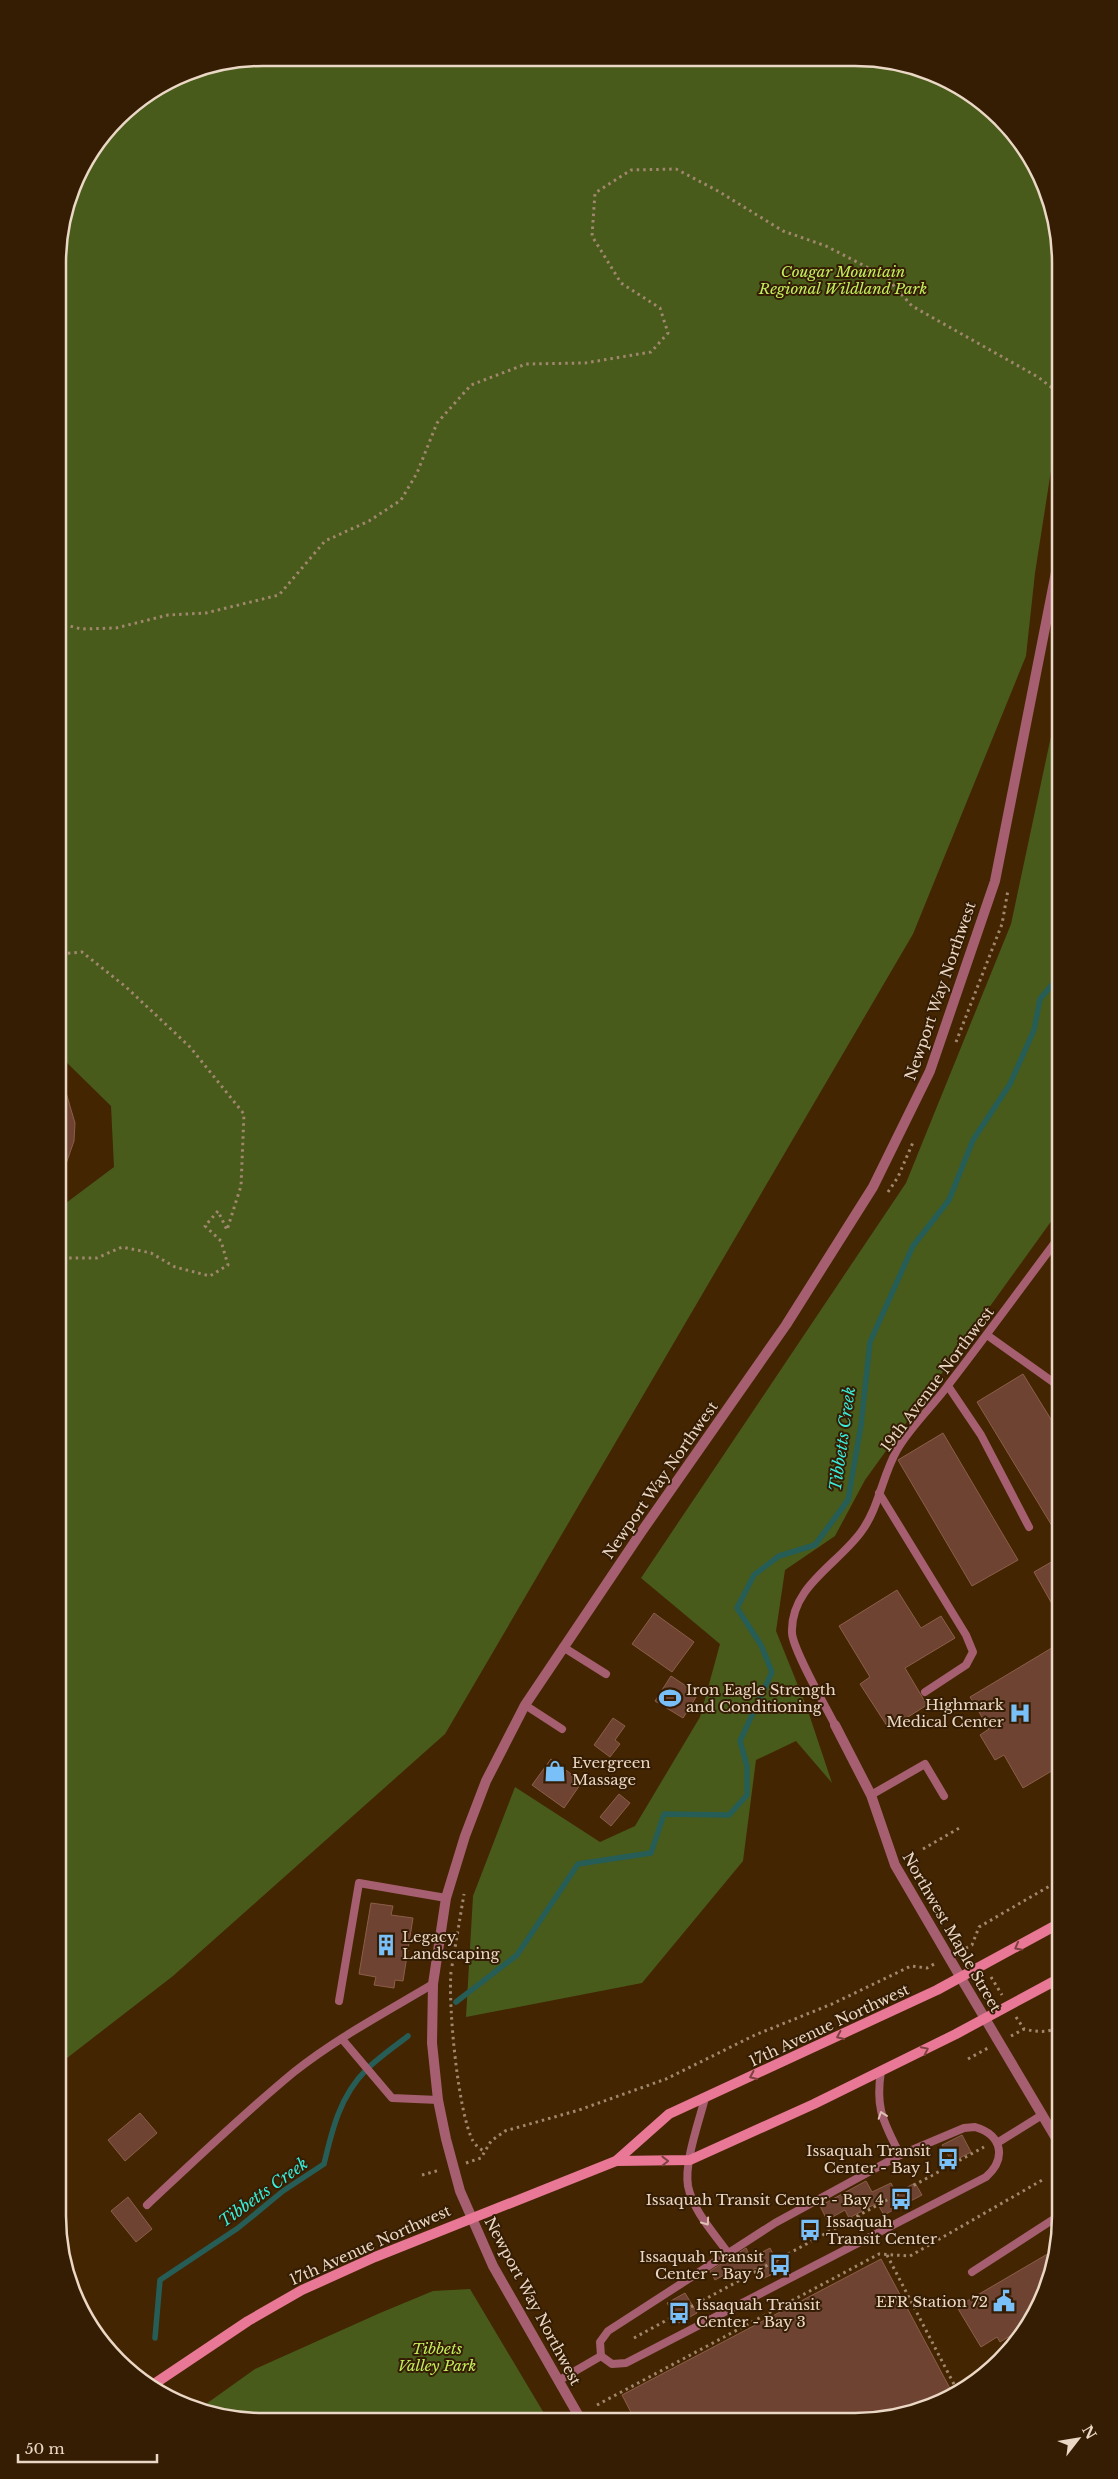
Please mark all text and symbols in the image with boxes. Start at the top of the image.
park label: Cougar Mountain Regional Wildland Park [758,262,927,298]
street label: Newport Way Northwest [900,899,980,1083]
street label: 19th Avenue Northwest [876,1302,998,1455]
water label: Tibbetts Creek [825,1385,859,1493]
street label: Newport Way Northwest [598,1397,722,1562]
place label: Iron Eagle Strength and Conditioning [686,1680,836,1716]
sports icon: Iron Eagle Strength and Conditioning [657,1685,683,1711]
place label: Highmark Medical Center [886,1695,1005,1731]
hospital icon: Highmark Medical Center [1007,1700,1033,1726]
place label: Evergreen Massage [572,1753,651,1789]
shop icon: Evergreen Massage [542,1758,568,1784]
street label: Northwest Maple Street [898,1849,1006,2016]
place label: Legacy Landscaping [402,1927,500,1963]
building icon: Legacy Landscaping [373,1932,399,1958]
one-way arrow [1014,1940,1023,1950]
street label: 17th Avenue Northwest [746,1979,912,2071]
one-way arrow [836,2030,845,2041]
one-way arrow [919,2046,928,2056]
one-way arrow [749,2070,758,2081]
one-way arrow [877,2111,887,2120]
place label: Issaquah Transit Center - Bay 1 [806,2141,931,2177]
bus stop icon: Issaquah Transit Center - Bay 1 [935,2146,961,2172]
water label: Tibbetts Creek [214,2153,312,2231]
one-way arrow [661,2155,669,2166]
bus stop icon: Issaquah Transit Center - Bay 4 [888,2186,914,2212]
place label: Issaquah Transit Center - Bay 4 [646,2190,884,2209]
street label: 17th Avenue Northwest [286,2201,454,2289]
place label: Issaquah Transit Center [826,2212,938,2248]
street label: Newport Way Northwest [481,2214,586,2389]
one-way arrow [700,2216,709,2226]
bus stop icon: Issaquah Transit Center [797,2217,823,2243]
place label: Issaquah Transit Center - Bay 5 [639,2247,764,2283]
bus stop icon: Issaquah Transit Center - Bay 5 [767,2252,793,2278]
public building icon: EFR Station 72 [991,2288,1017,2314]
place label: EFR Station 72 [876,2292,988,2311]
place label: Issaquah Transit Center - Bay 3 [696,2295,821,2331]
bus stop icon: Issaquah Transit Center - Bay 3 [666,2300,692,2326]
park label: Tibbets Valley Park [398,2339,476,2375]
north arrow [1053,2414,1103,2464]
text: N [1078,2422,1100,2443]
scale bar [18,2432,156,2464]
text: 50 m [25,2439,65,2458]

